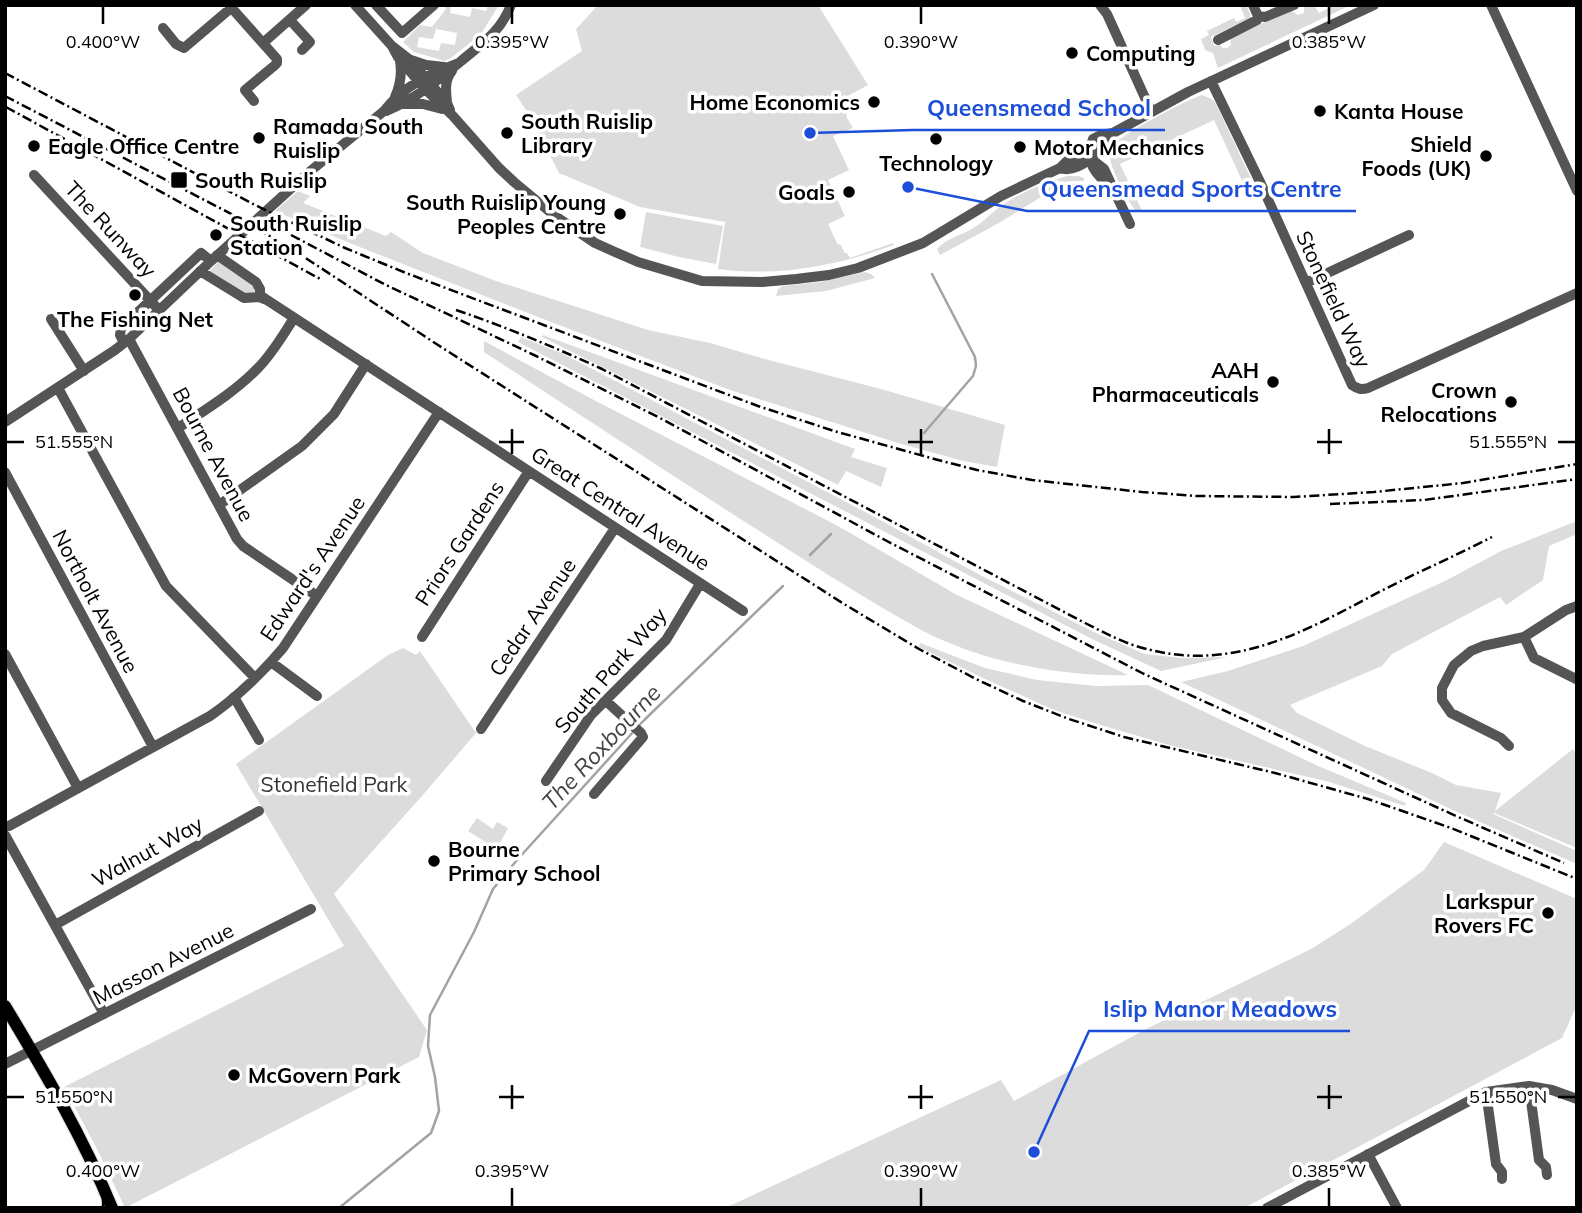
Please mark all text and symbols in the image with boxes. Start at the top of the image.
text: 0.400°W [66,30,140,53]
text: 0.395°W [475,30,549,53]
text: 0.390°W [884,30,958,53]
text: 0.385°W [1292,30,1366,53]
place label: Computing [1086,40,1196,66]
marker: Computing [1064,45,1080,61]
callout: Queensmead School [913,86,1165,130]
place label: Home Economics [689,89,860,115]
text: Queensmead School [927,93,1151,122]
marker: Home Economics [866,94,882,110]
place label: Kanta House [1334,98,1464,124]
marker: Kanta House [1312,103,1328,119]
place label: South Ruislip Library [521,108,653,158]
place label: Ramada South Ruislip [273,113,423,163]
marker: South Ruislip Library [499,125,515,141]
marker: Ramada South Ruislip [251,130,267,146]
marker: Technology [928,131,944,147]
place label: Shield Foods (UK) [1362,131,1472,181]
place label: Eagle Office Centre [48,133,239,159]
place label: Motor Mechanics [1034,134,1204,160]
marker: Eagle Office Centre [26,138,42,154]
marker: Motor Mechanics [1012,139,1028,155]
marker: Shield Foods (UK) [1478,148,1494,164]
place label: Technology [879,150,993,176]
place label: South Ruislip [195,167,327,193]
callout: Queensmead Sports Centre [1027,167,1356,211]
marker: South Ruislip [169,170,189,190]
text: Queensmead Sports Centre [1040,174,1342,203]
street label: The Runway [60,175,162,283]
place label: Goals [778,179,835,205]
marker: Goals [841,184,857,200]
place label: South Ruislip Young Peoples Centre [406,189,606,239]
marker: South Ruislip Young Peoples Centre [612,206,628,222]
place label: South Ruislip Station [230,210,362,260]
street label: Stonefield Way [1291,226,1377,372]
marker: South Ruislip Station [208,227,224,243]
marker: The Fishing Net [127,287,143,303]
place label: The Fishing Net [57,306,213,332]
place label: AAH Pharmaceuticals [1092,357,1259,407]
marker: AAH Pharmaceuticals [1265,374,1281,390]
place label: Crown Relocations [1381,377,1497,427]
street label: Bourne Avenue [168,382,260,526]
marker: Crown Relocations [1503,394,1519,410]
text: 51.555°N [35,430,113,453]
text: 51.555°N [1469,430,1547,453]
street label: Great Central Avenue [527,440,715,576]
street label: Priors Gardens [409,476,509,610]
street label: Edward's Avenue [254,491,370,645]
street label: Northolt Avenue [47,525,145,677]
street label: Cedar Avenue [483,553,581,681]
street label: South Park Way [548,602,672,738]
water label: The Roxbourne [535,678,667,816]
park label: Stonefield Park [261,771,408,797]
street label: Walnut Way [87,810,207,892]
place label: Bourne Primary School [448,836,601,886]
marker: Bourne Primary School [426,853,442,869]
place label: Larkspur Rovers FC [1434,888,1535,938]
marker: Larkspur Rovers FC [1540,905,1556,921]
street label: Masson Avenue [88,916,238,1010]
callout: Islip Manor Meadows [1089,987,1350,1031]
text: Islip Manor Meadows [1103,994,1337,1023]
place label: McGovern Park [248,1062,401,1088]
marker: McGovern Park [226,1067,242,1083]
text: 51.550°N [35,1085,113,1108]
text: 51.550°N [1469,1085,1547,1108]
text: 0.400°W [66,1159,140,1182]
text: 0.395°W [475,1159,549,1182]
text: 0.390°W [884,1159,958,1182]
text: 0.385°W [1292,1159,1366,1182]

